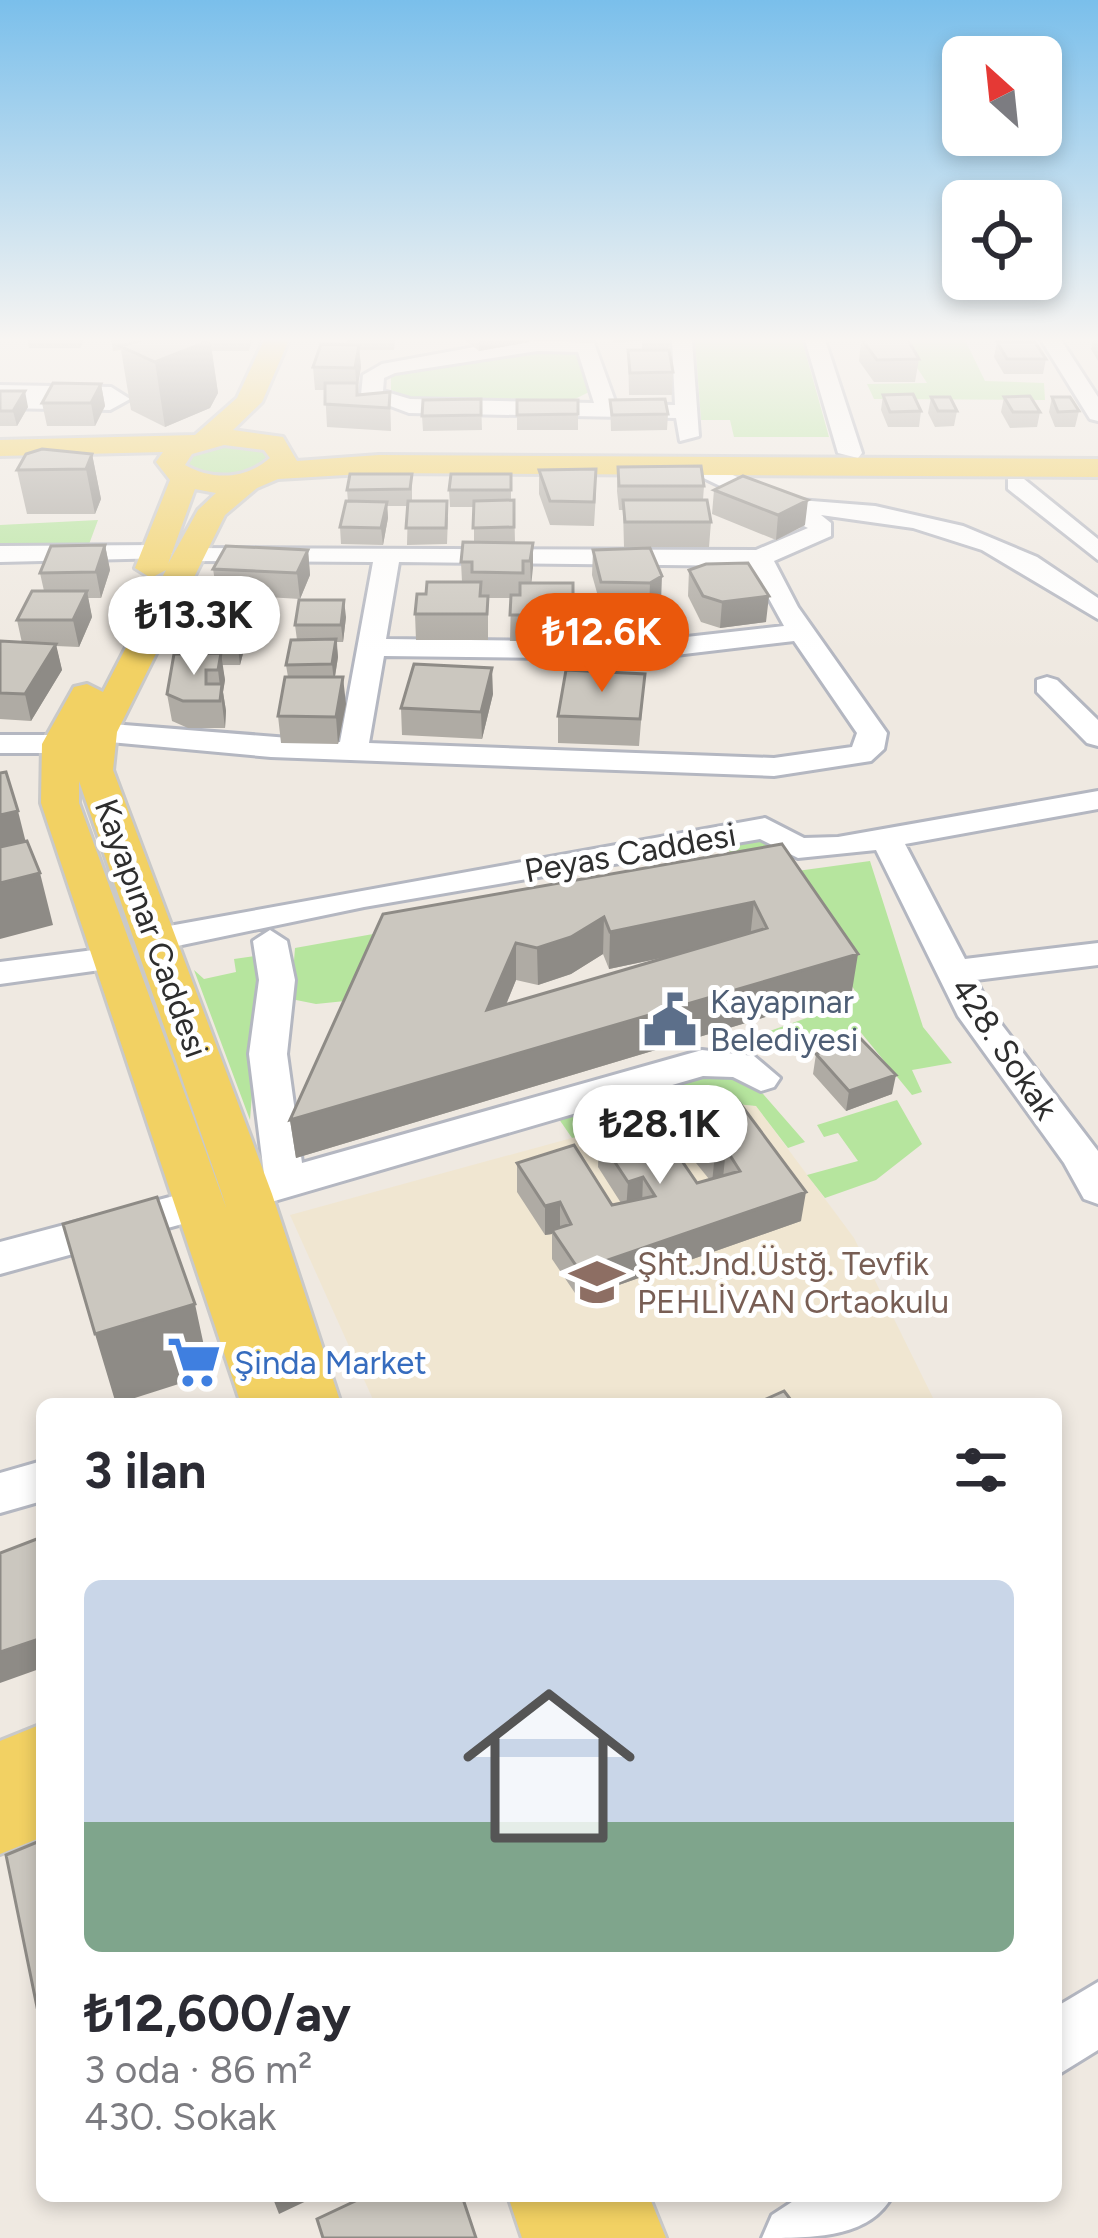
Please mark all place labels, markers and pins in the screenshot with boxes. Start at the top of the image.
pin: ₺13.3K [96,576,292,678]
pin: ₺12.6K [504,593,700,695]
place label: Kayapınar Belediyesi [710,982,858,1059]
public building icon: Kayapınar Belediyesi [641,991,699,1049]
pin: ₺28.1K [562,1085,758,1187]
place label: Şht.Jnd.Üstğ. Tevfik PEHLİVAN Ortaokulu [637,1244,949,1321]
school or university icon: Şht.Jnd.Üstğ. Tevfik PEHLİVAN Ortaokulu [568,1253,626,1311]
supermarket icon: Şinda Market [165,1333,223,1391]
place label: Şinda Market [234,1343,427,1382]

